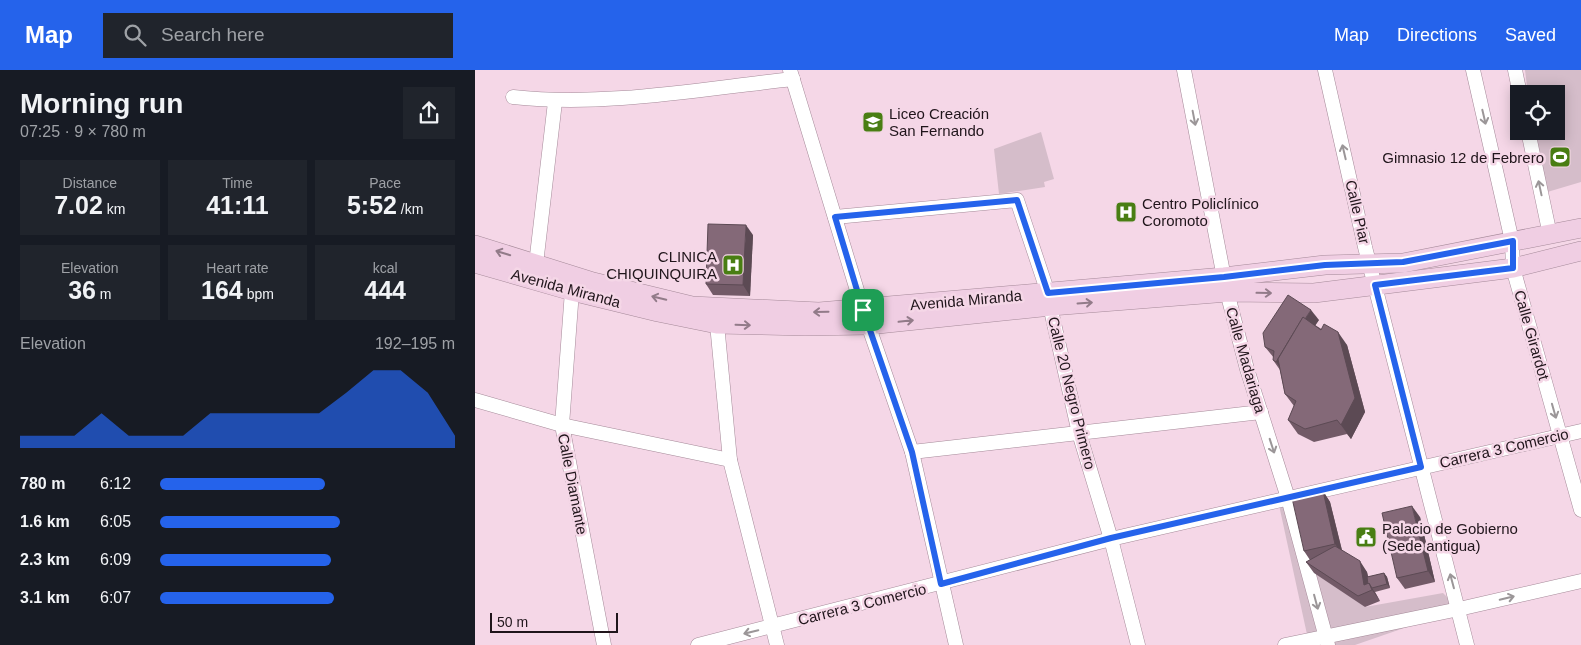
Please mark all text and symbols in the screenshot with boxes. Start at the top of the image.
search box [103,13,453,58]
text: Map [25,21,73,48]
icon: search [121,21,149,49]
text: Search here [161,24,265,45]
text: Map [1334,25,1369,45]
text: Directions [1397,25,1477,45]
text: Saved [1505,25,1556,45]
map controls [1510,85,1565,140]
button: locate [1510,85,1565,140]
button: share [403,87,455,139]
text: Morning run [20,88,183,119]
place label: Liceo Creación San Fernando [889,105,989,139]
one-way arrow [1189,109,1199,125]
one-way arrow [1480,109,1489,125]
school or university icon: Liceo Creación San Fernando [861,110,885,134]
text: 07:25 · 9 × 780 m [20,123,146,140]
one-way arrow [1338,144,1348,160]
sports icon: Gimnasio 12 de Febrero [1548,145,1572,169]
place label: Gimnasio 12 de Febrero [1382,149,1544,166]
text: Distance [63,175,117,191]
text: Time [222,175,253,191]
text: Pace [369,175,401,191]
street label: Calle Piar [1342,178,1374,246]
one-way arrow [1534,180,1544,196]
text: 7.02 [54,191,103,219]
text: 41:11 [206,191,269,219]
text: 5:52 [347,191,397,219]
place label: Centro Policlínico Coromoto [1142,195,1259,229]
hospital icon: Centro Policlínico Coromoto [1114,200,1138,224]
text: km [103,201,125,217]
text: /km [397,201,423,217]
one-way arrow [495,248,511,258]
place label: CLINICA CHIQUINQUIRA [606,248,717,282]
hospital icon: CLINICA CHIQUINQUIRA [721,253,745,277]
text: Elevation [61,260,119,276]
text: Heart rate [206,260,269,276]
text: kcal [373,260,398,276]
street label: Avenida Miranda [510,265,623,311]
text: 36 [68,276,96,304]
text: 164 [201,276,243,304]
text: 444 [364,276,406,304]
text: m [96,286,112,302]
text: bpm [243,286,274,302]
street label: Avenida Miranda [909,287,1023,313]
one-way arrow [1256,288,1272,298]
street label: Calle Girardot [1511,288,1553,383]
pin [842,289,884,331]
one-way arrow [652,293,668,303]
icon: arrive [849,296,877,324]
one-way arrow [1077,299,1093,308]
street label: Calle Madariaga [1223,305,1269,415]
one-way arrow [813,307,829,317]
street label: Calle 20 Negro Primero [1045,315,1099,471]
one-way arrow [897,316,913,326]
one-way arrow [735,320,751,329]
text: Elevation [20,335,86,352]
text: 192–195 m [375,335,455,352]
one-way arrow [1549,403,1559,419]
street label: Carrera 3 Comercio [1438,425,1570,471]
street label: Calle Diamante [555,432,591,536]
one-way arrow [1267,438,1277,454]
text: 780 m [20,475,65,492]
text: 6:12 [100,475,131,492]
text: 1.6 km [20,513,70,530]
text: 6:05 [100,513,131,530]
place label: Palacio de Gobierno (Sede antigua) [1382,520,1518,554]
public building icon: Palacio de Gobierno (Sede antigua) [1354,525,1378,549]
text: 2.3 km [20,551,70,568]
text: 6:09 [100,551,131,568]
one-way arrow [1446,573,1456,589]
street label: Carrera 3 Comercio [796,580,928,628]
text: 3.1 km [20,589,70,606]
text: 6:07 [100,589,131,606]
one-way arrow [1498,593,1514,602]
one-way arrow [1312,594,1321,610]
scale bar [490,610,617,633]
text: 50 m [497,614,528,630]
one-way arrow [744,628,760,637]

